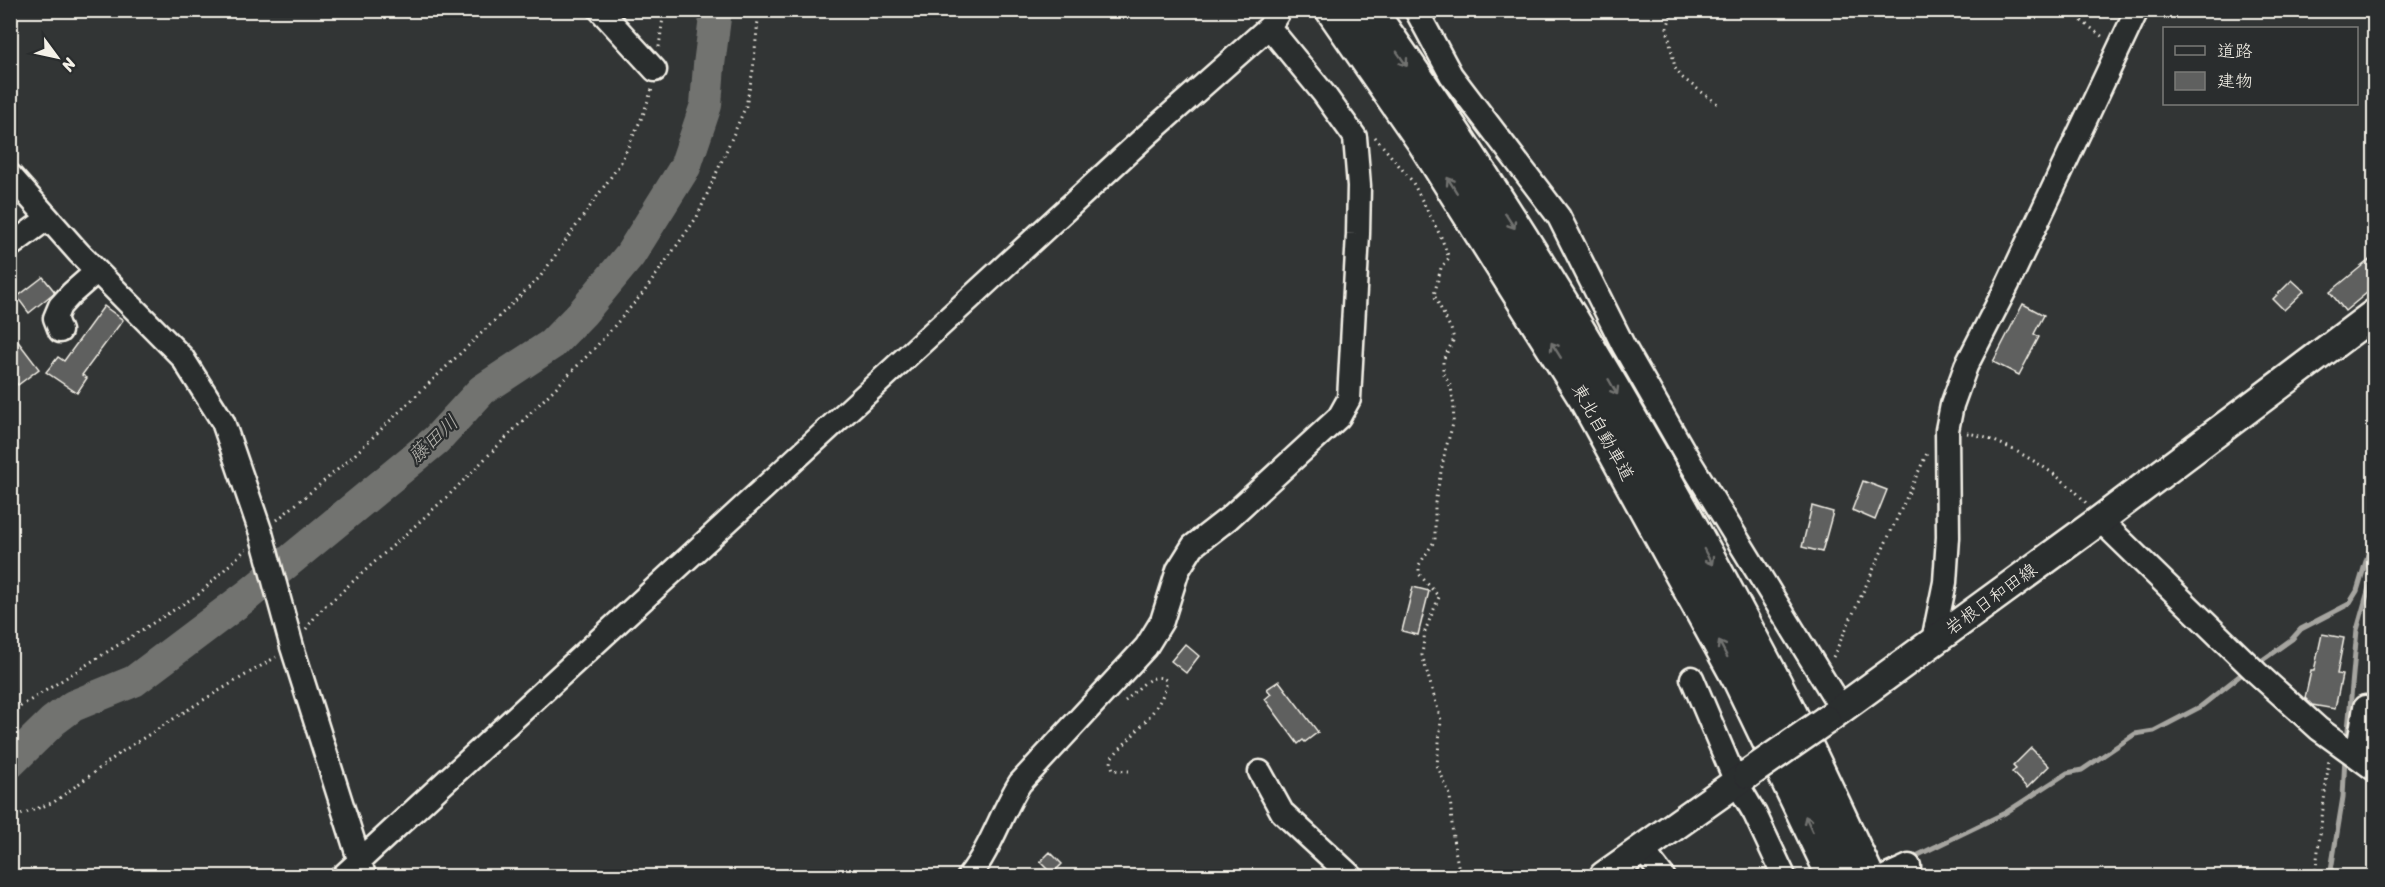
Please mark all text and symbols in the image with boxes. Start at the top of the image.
north arrow [27,27,87,87]
legend [2163,27,2358,105]
text: 道路 [2217,35,2253,67]
one-way arrow [1396,50,1408,66]
text: N [53,52,85,78]
text: 建物 [2217,65,2253,97]
one-way arrow [1446,177,1458,194]
one-way arrow [1505,212,1517,229]
one-way arrow [1549,342,1561,359]
street label: 東北自動車道 [1563,377,1643,487]
one-way arrow [1607,378,1619,395]
water label: 藤田川 [399,406,467,473]
one-way arrow [1702,548,1714,565]
street label: 岩根日和田線 [1938,554,2044,644]
one-way arrow [1717,640,1728,658]
one-way arrow [1802,815,1814,833]

